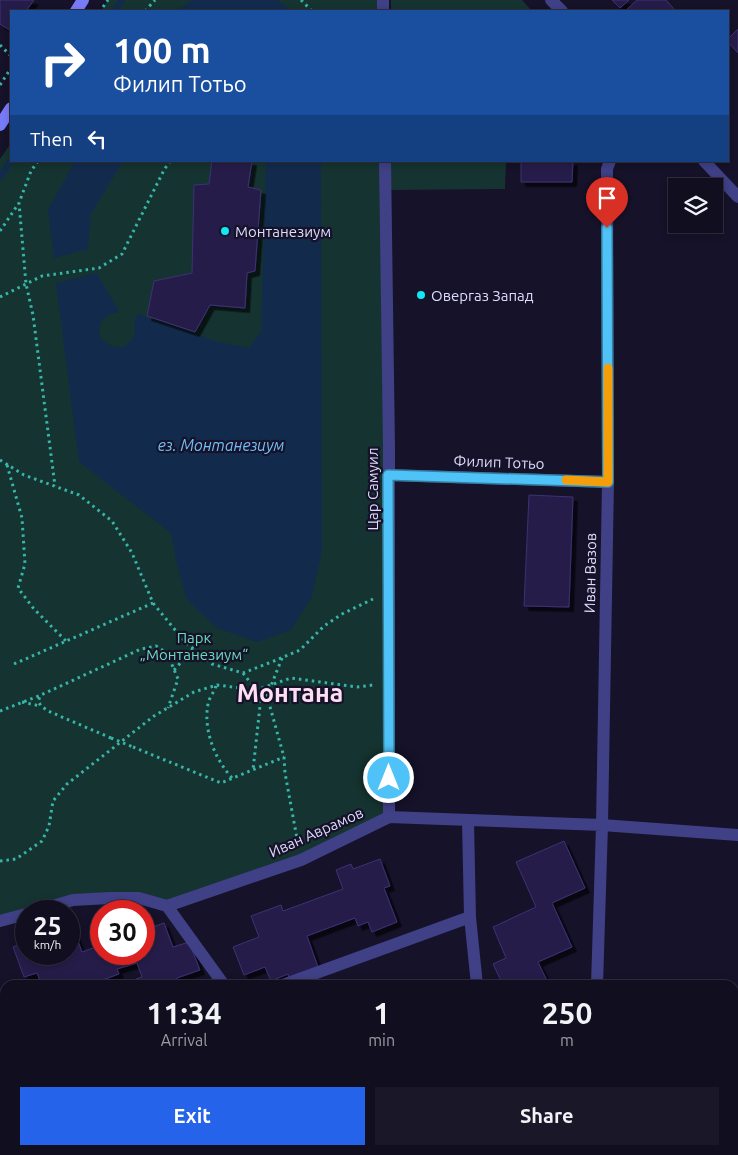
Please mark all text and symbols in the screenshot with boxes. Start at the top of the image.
icon: right [30,30,95,95]
text: 100 m [113,30,211,70]
text: Филип Тотьо [113,71,247,96]
icon: left [83,125,111,153]
text: Then [30,128,73,150]
pin [586,177,628,228]
map controls [668,178,723,233]
button: layers [668,178,723,233]
icon: arrive [593,184,621,212]
place label: Монтанезиум [235,223,331,240]
marker: Монтанезиум [219,225,231,237]
place label: Овергаз Запад [431,287,534,304]
marker: Овергаз Запад [415,289,427,301]
water label: ез. Монтанезиум [158,436,285,454]
street label: Цар Самуил [364,447,381,531]
street label: Филип Тотьо [453,452,545,472]
street label: Иван Вазов [581,533,599,613]
park label: Парк „Монтанезиум“ [140,629,248,663]
district label: Монтана [237,679,343,707]
position arrow [362,751,414,803]
street label: Иван Аврамов [266,804,366,860]
speed limit sign: 30 [90,900,155,965]
text: 25 [33,912,62,940]
text: km/h [34,938,61,951]
text: 11:34 [147,996,222,1030]
text: 1 [373,996,390,1030]
text: 250 [542,996,592,1030]
text: Arrival [161,1031,207,1049]
text: min [368,1031,395,1049]
text: m [560,1031,574,1049]
button: Exit [20,1087,365,1145]
button: Share [375,1087,719,1145]

